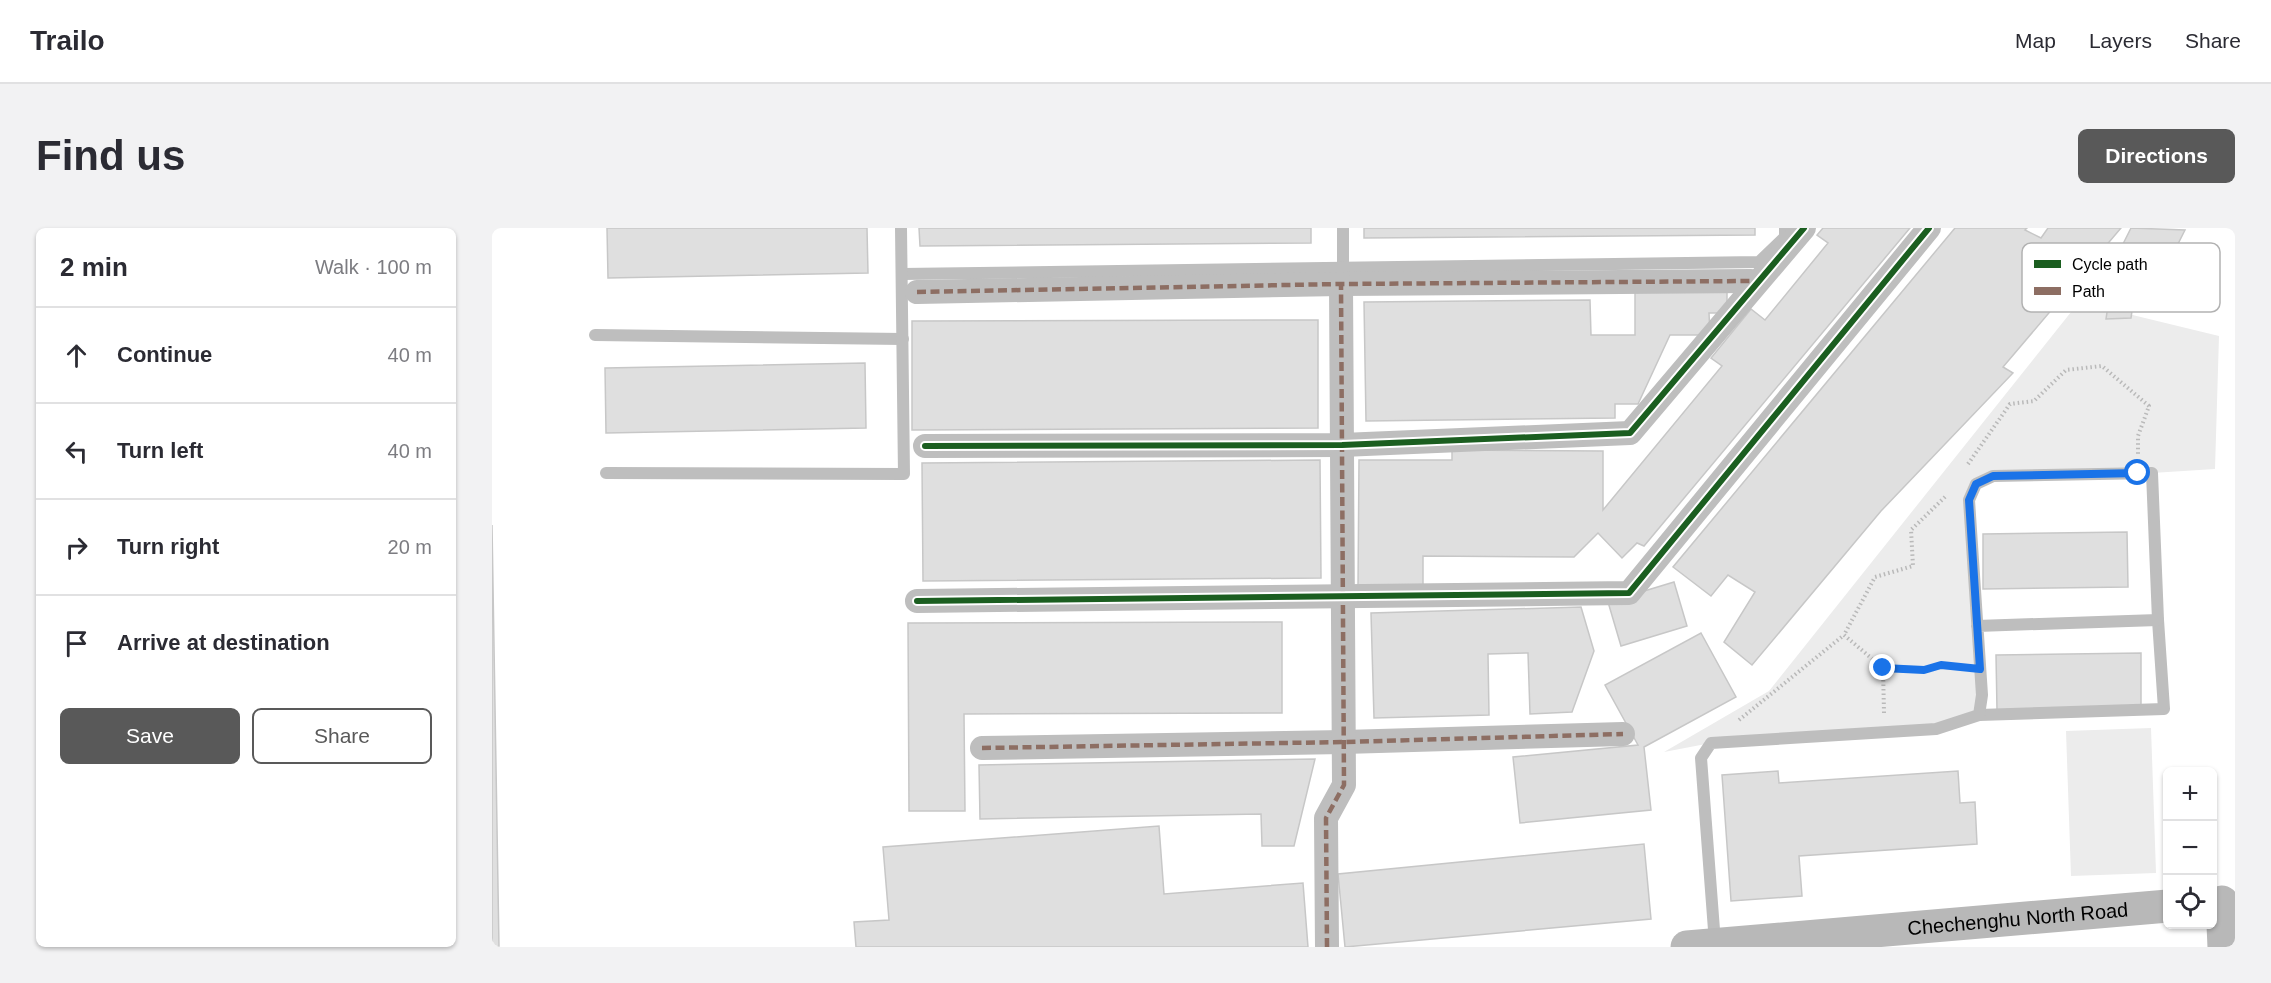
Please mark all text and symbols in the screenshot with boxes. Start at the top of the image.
text: Trailo [30,25,105,56]
text: Map [2015,29,2056,52]
text: Layers [2089,29,2152,52]
text: Share [2185,29,2241,52]
button: Directions [2078,129,2235,183]
text: Find us [36,132,185,179]
legend [2022,243,2220,312]
text: 2 min [60,252,128,282]
text: Walk · 100 m [315,256,432,278]
text: Cycle path [2072,256,2148,273]
text: Path [2072,283,2105,300]
icon: ahead [60,339,93,372]
text: Continue [117,342,212,367]
text: 40 m [388,344,432,366]
icon: left [60,435,93,468]
text: Turn left [117,438,203,463]
text: 40 m [388,440,432,462]
route start [2124,459,2150,485]
icon: right [60,531,93,564]
text: Turn right [117,534,219,559]
text: 20 m [388,536,432,558]
icon: arrive [60,627,93,660]
text: Arrive at destination [117,630,330,655]
route end [1869,654,1895,680]
button: Save [60,708,240,764]
button: Share [252,708,432,764]
map controls [2163,767,2217,929]
button: + [2163,767,2217,821]
button: − [2163,821,2217,875]
button: locate [2163,875,2217,929]
street label: Chechenghu North Road [1907,898,2129,939]

